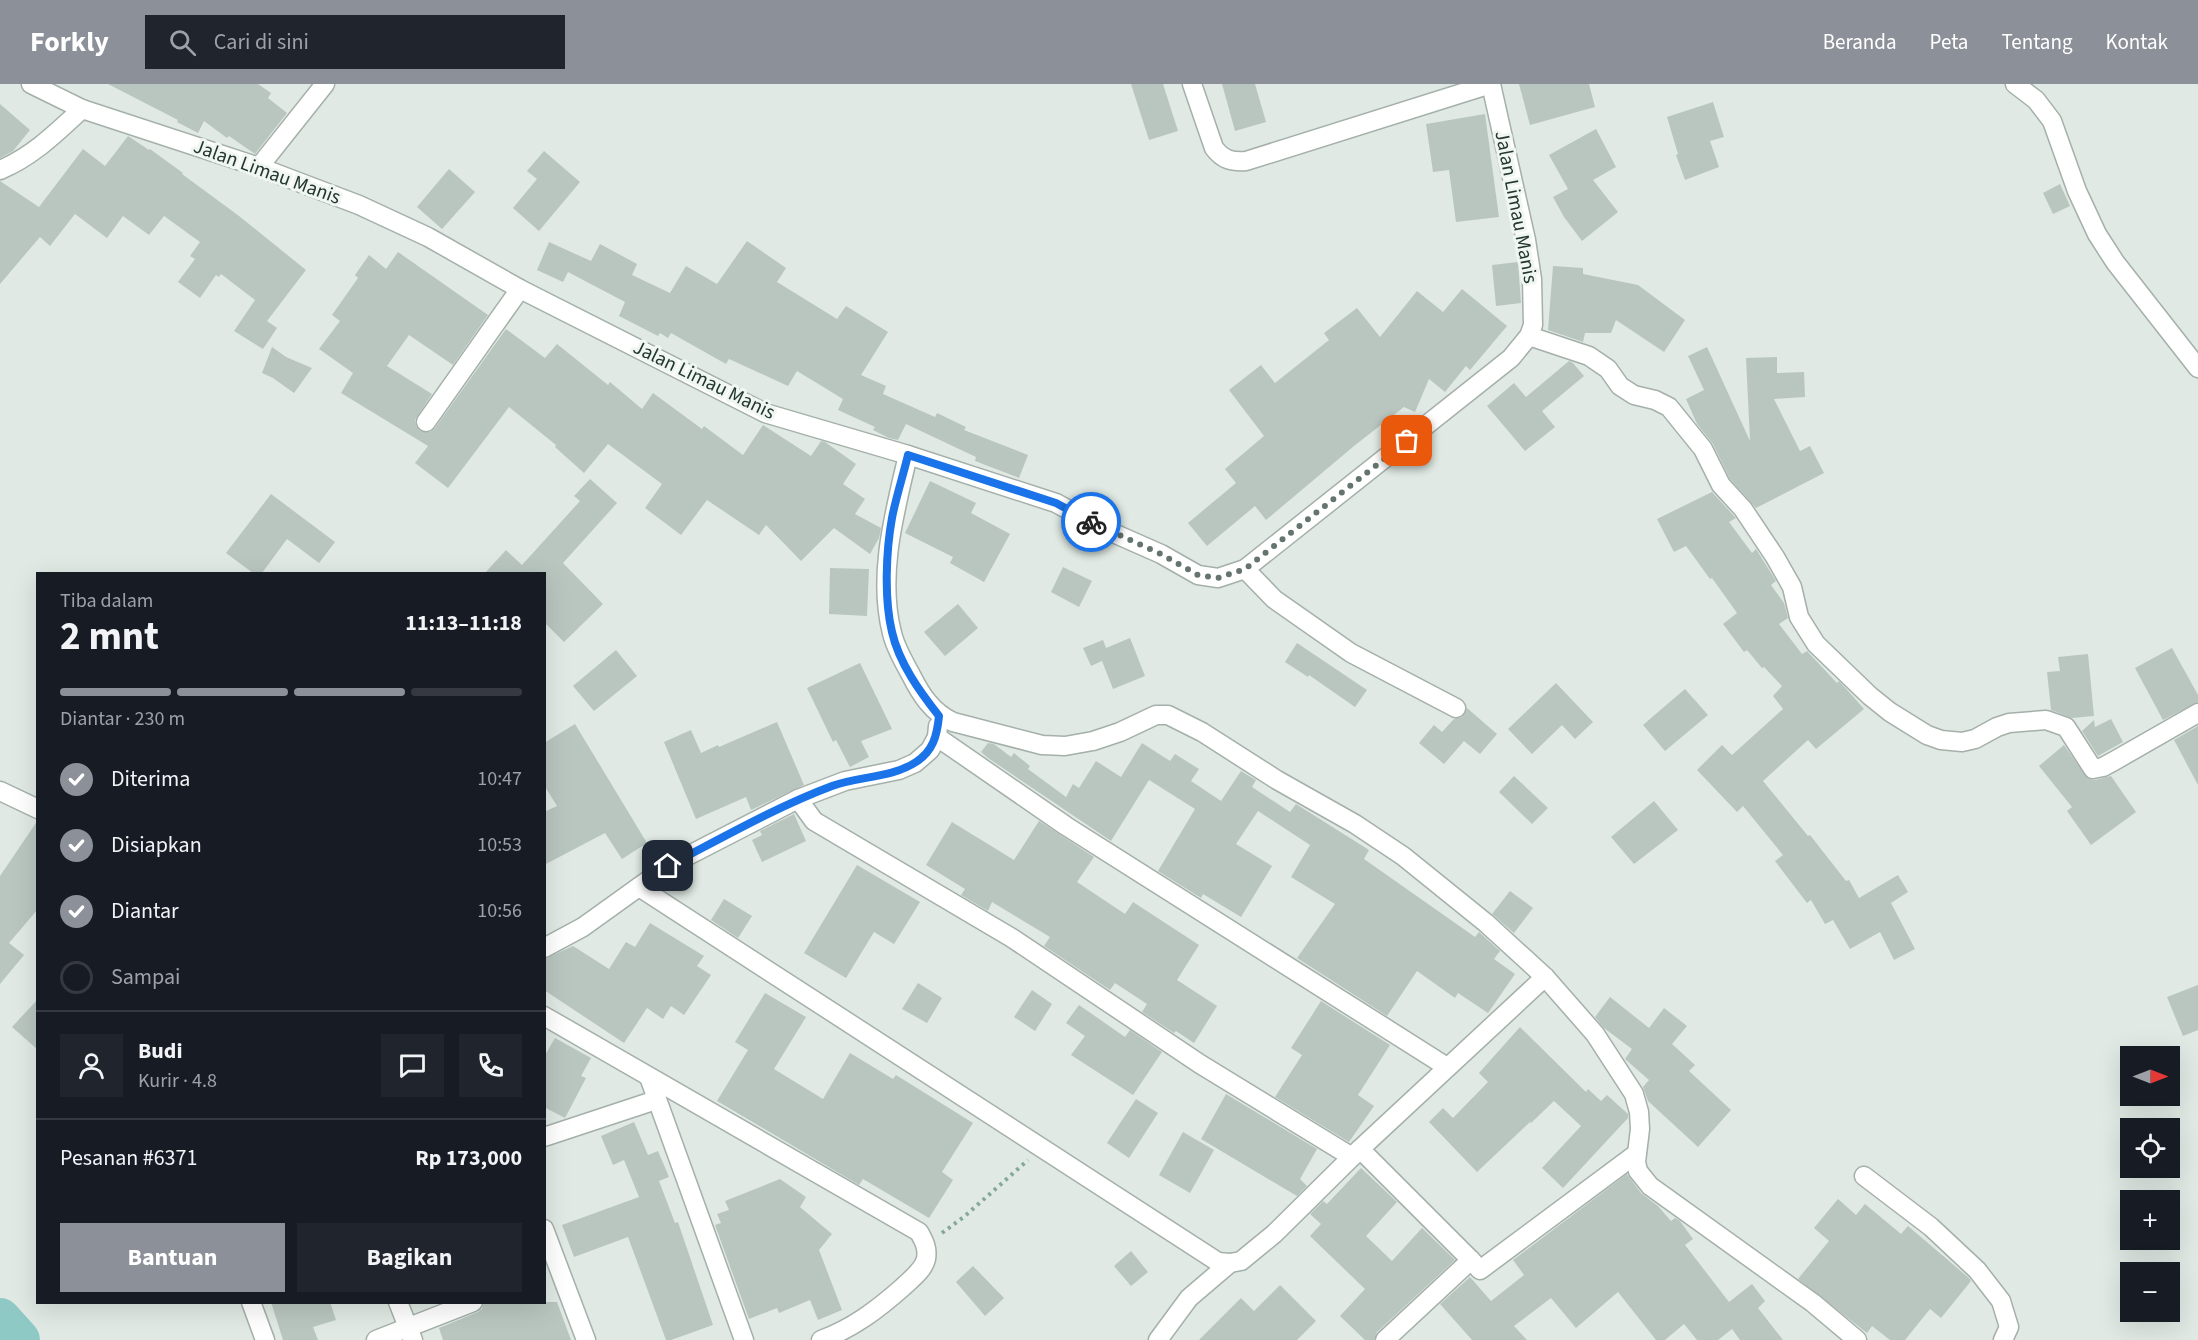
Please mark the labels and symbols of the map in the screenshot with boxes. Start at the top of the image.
street label: Jalan Limau Manis [1487,128,1545,286]
street label: Jalan Limau Manis [189,132,345,212]
street label: Jalan Limau Manis [628,333,780,427]
pin [1381,415,1432,466]
courier [1061,492,1121,552]
pin [642,840,693,891]
north arrow [2120,1046,2180,1106]

